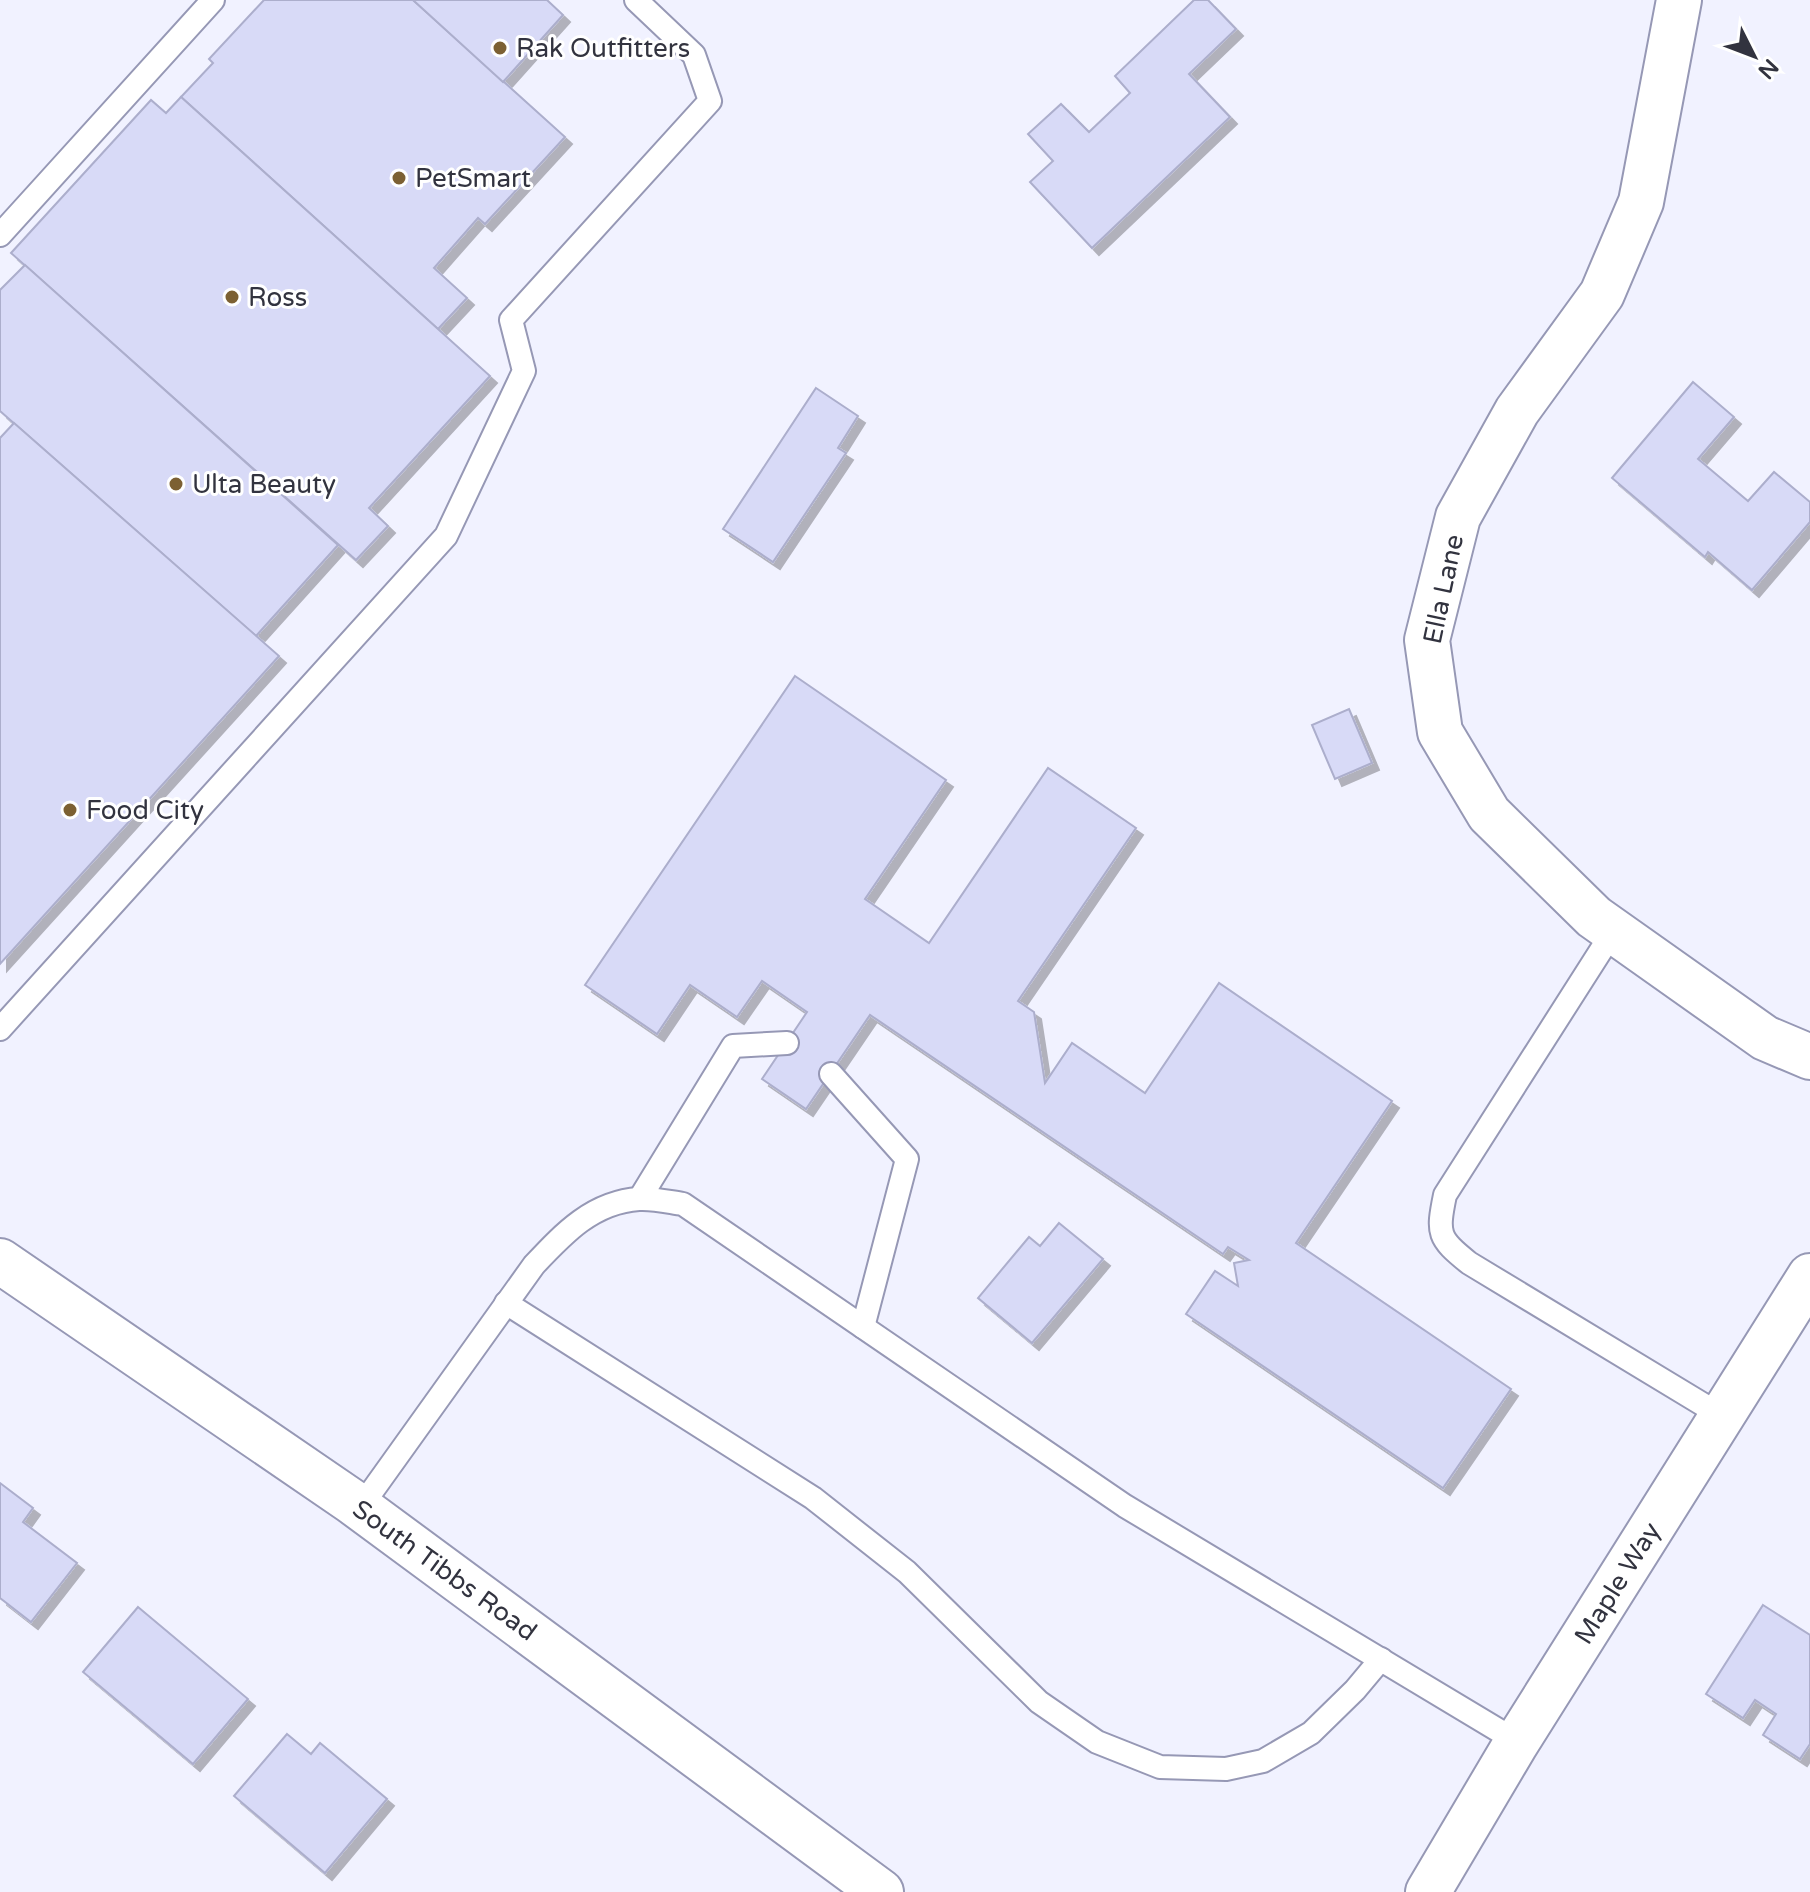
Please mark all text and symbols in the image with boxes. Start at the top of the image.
north arrow [1714,16,1794,96]
place label: Rak Outfitters [516,33,690,64]
marker: Rak Outfitters [491,39,509,57]
text: N [1753,53,1784,84]
place label: PetSmart [415,163,531,194]
marker: PetSmart [390,169,408,187]
place label: Ross [248,282,307,313]
marker: Ross [223,288,241,306]
place label: Ulta Beauty [192,469,336,500]
marker: Ulta Beauty [167,475,185,493]
street label: Ella Lane [1417,532,1470,647]
place label: Food City [86,795,204,826]
marker: Food City [61,801,79,819]
street label: South Tibbs Road [347,1493,543,1647]
street label: Maple Way [1568,1517,1667,1650]

